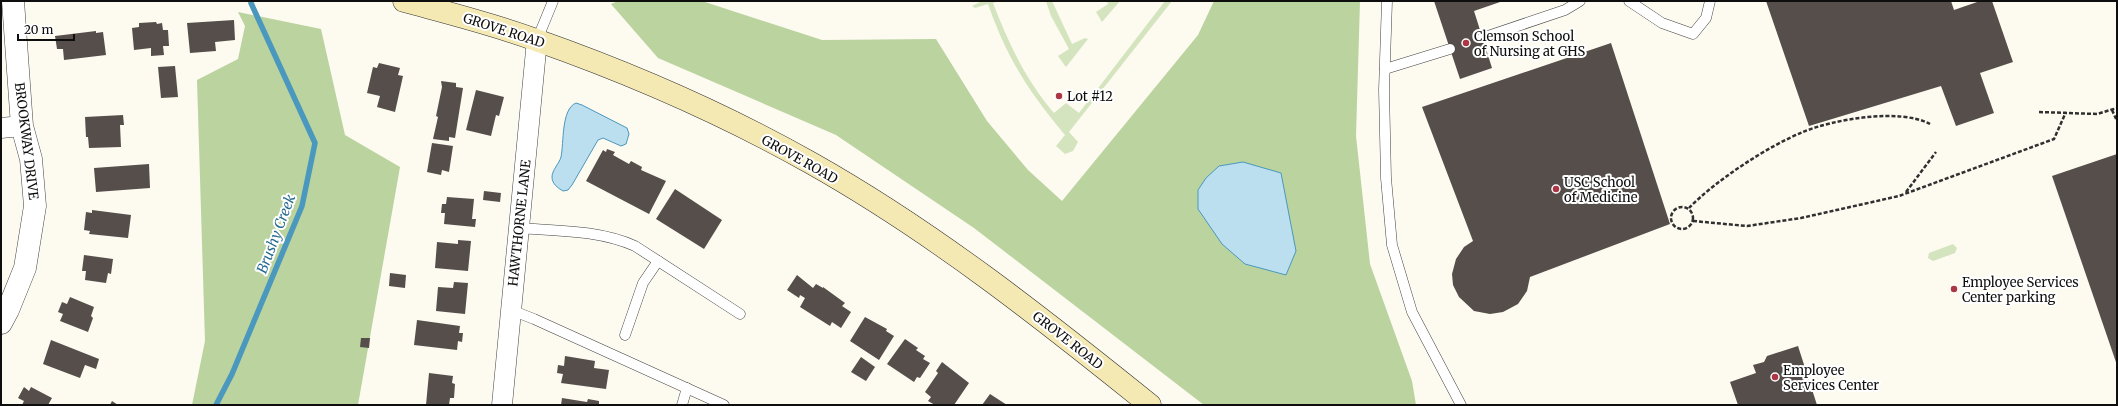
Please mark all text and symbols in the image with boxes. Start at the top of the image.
street label: GROVE ROAD [461,9,547,52]
scale bar [18,16,74,42]
text: 20 m [24,22,53,37]
place label: Clemson School of Nursing at GHS [1474,28,1586,60]
marker: Clemson School of Nursing at GHS [1461,38,1471,48]
street label: BROOKWAY DRIVE [11,81,42,202]
place label: Lot #12 [1067,88,1113,105]
marker: Lot #12 [1054,91,1064,101]
street label: GROVE ROAD [759,132,841,187]
street label: HAWTHORNE LANE [504,158,535,287]
place label: USC School of Medicine [1564,174,1638,206]
marker: USC School of Medicine [1551,184,1561,194]
water label: Brushy Creek [253,192,299,276]
place label: Employee Services Center parking [1962,274,2079,306]
marker: Employee Services Center parking [1949,284,1959,294]
street label: GROVE ROAD [1029,308,1106,373]
place label: Employee Services Center [1783,362,1879,394]
marker: Employee Services Center [1770,372,1780,382]

